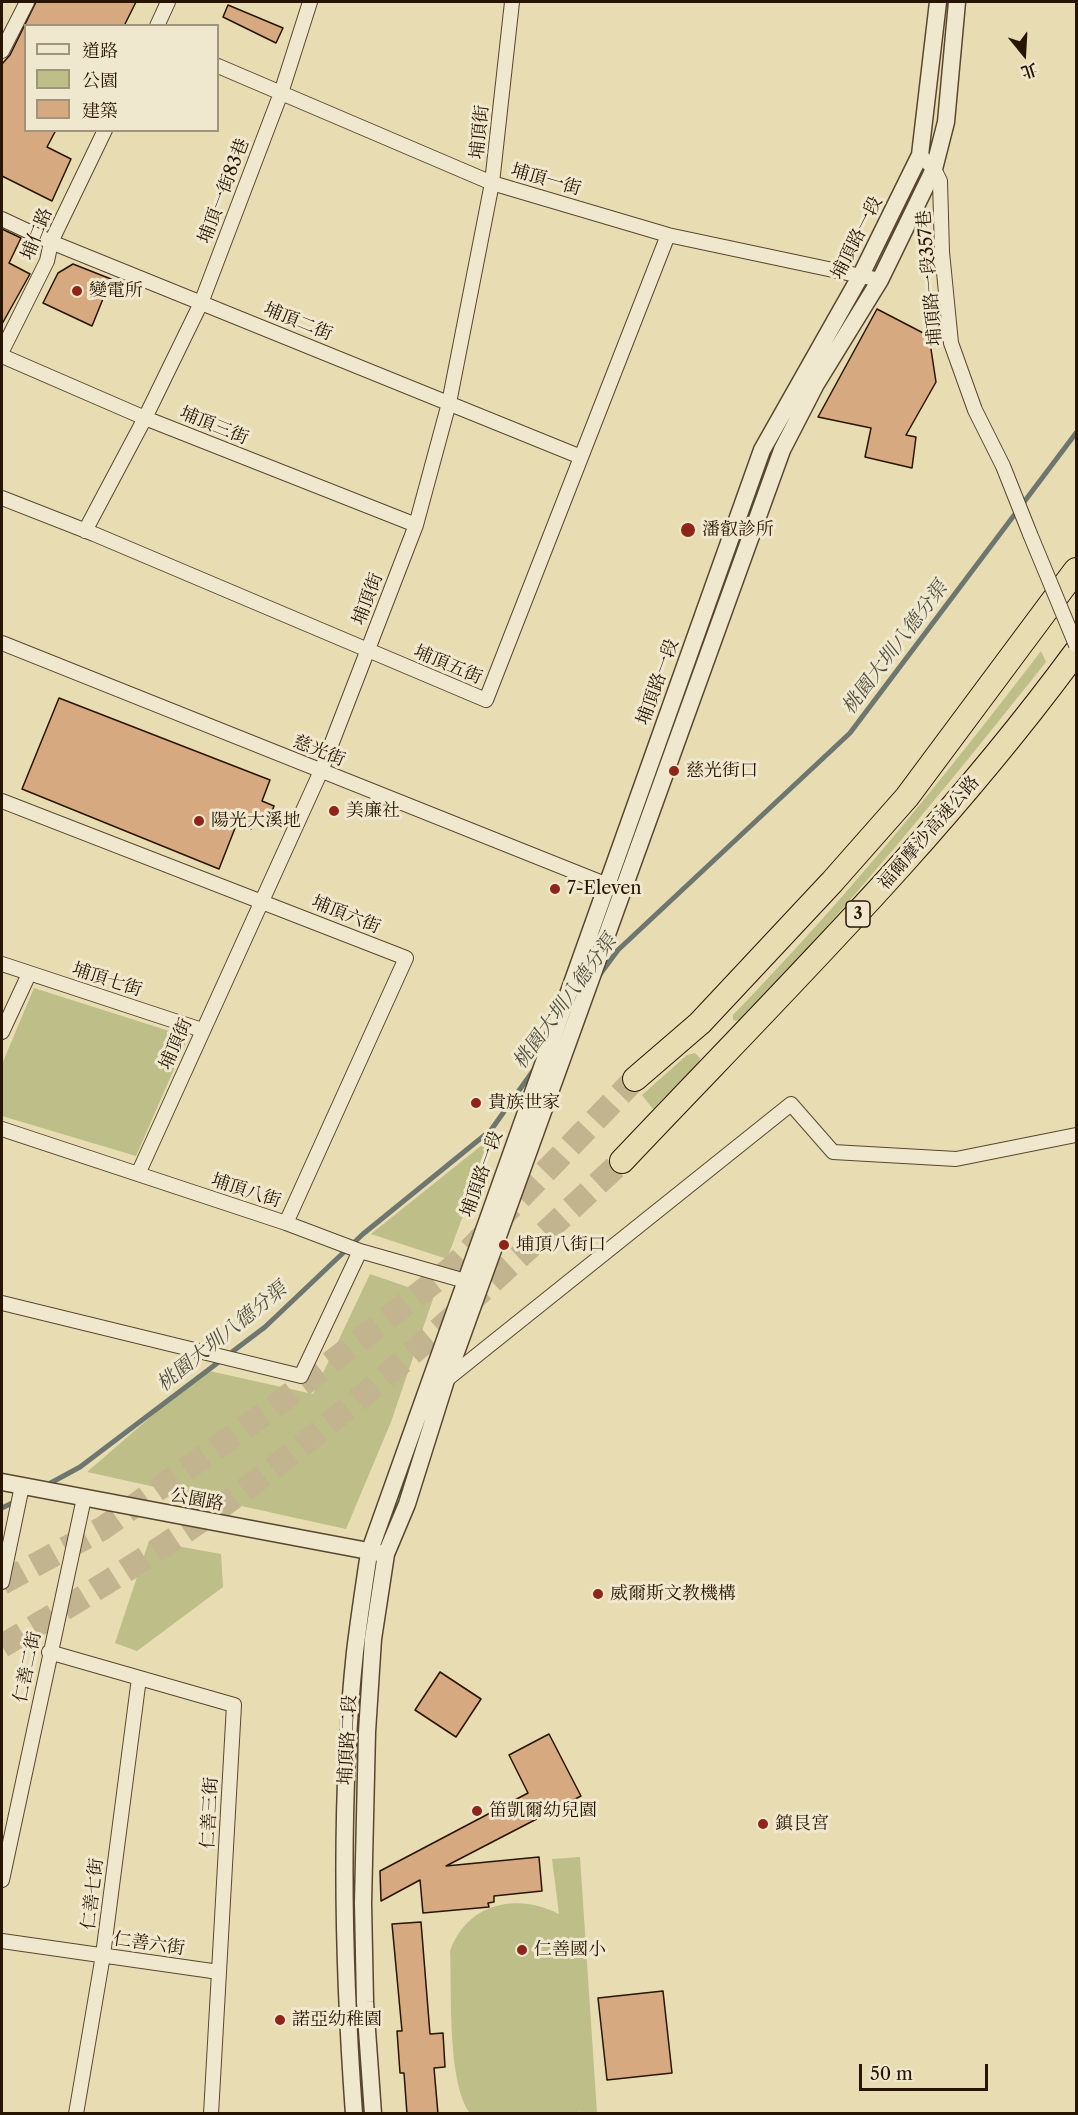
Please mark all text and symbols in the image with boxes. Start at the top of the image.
legend [24,24,219,132]
north arrow [994,24,1054,84]
text: 道路 [82,40,118,62]
text: 北 [1019,59,1040,83]
text: 公園 [82,70,118,92]
text: 建築 [82,100,118,122]
street label: 埔頂街 [466,104,494,160]
street label: 埔頂一街83巷 [194,136,254,246]
street label: 埔頂一街 [508,160,584,200]
street label: 埔頂路一段 [827,193,887,283]
street label: 埔仁路 [17,205,57,263]
street label: 埔頂路一段357巷 [913,209,947,347]
place label: 變電所 [89,280,143,302]
marker: 變電所 [70,284,84,298]
street label: 埔頂二街 [261,299,335,345]
street label: 埔頂三街 [177,403,251,449]
place label: 潘叡診所 [702,519,774,541]
marker: 潘叡診所 [679,521,697,539]
street label: 埔頂街 [348,570,388,628]
water label: 桃園大圳八德分渠 [837,577,953,719]
street label: 埔頂路一段 [632,636,684,728]
street label: 埔頂五街 [411,641,485,689]
street label: 慈光街 [290,731,348,771]
place label: 慈光街口 [686,760,758,782]
marker: 慈光街口 [667,764,681,778]
street label: 福爾摩沙高速公路 [874,772,984,894]
place label: 美廉社 [346,800,400,822]
marker: 美廉社 [327,804,341,818]
place label: 陽光大溪地 [211,810,301,832]
marker: 陽光大溪地 [192,814,206,828]
place label: 7-Eleven [567,878,642,900]
marker: 7-Eleven [548,882,562,896]
street label: 埔頂六街 [309,892,383,938]
road number: 3 [846,901,870,927]
water label: 桃園大圳八德分渠 [508,930,622,1074]
street label: 埔頂七街 [69,959,145,1001]
street label: 埔頂街 [155,1015,197,1073]
place label: 貴族世家 [488,1092,560,1114]
marker: 貴族世家 [469,1096,483,1110]
street label: 埔頂路一段 [456,1128,508,1220]
street label: 埔頂八街 [208,1170,284,1212]
place label: 埔頂八街口 [516,1234,606,1256]
marker: 埔頂八街口 [497,1238,511,1252]
water label: 桃園大圳八德分渠 [152,1277,292,1397]
street label: 公園路 [168,1484,226,1516]
place label: 威爾斯文教機構 [610,1583,736,1605]
marker: 威爾斯文教機構 [591,1587,605,1601]
street label: 仁善二街 [10,1630,46,1704]
street label: 埔頂路二段 [335,1694,361,1786]
street label: 仁善三街 [197,1776,223,1850]
place label: 笛凱爾幼兒園 [489,1800,597,1822]
marker: 笛凱爾幼兒園 [470,1804,484,1818]
place label: 鎮艮宮 [775,1813,829,1835]
marker: 鎮艮宮 [756,1817,770,1831]
street label: 仁善七街 [78,1857,108,1931]
street label: 仁善六街 [112,1928,186,1960]
place label: 仁善國小 [534,1939,606,1961]
marker: 仁善國小 [515,1943,529,1957]
place label: 諾亞幼稚園 [292,2009,382,2031]
marker: 諾亞幼稚園 [273,2013,287,2027]
scale bar [862,2052,991,2090]
text: 50 m [870,2063,913,2085]

